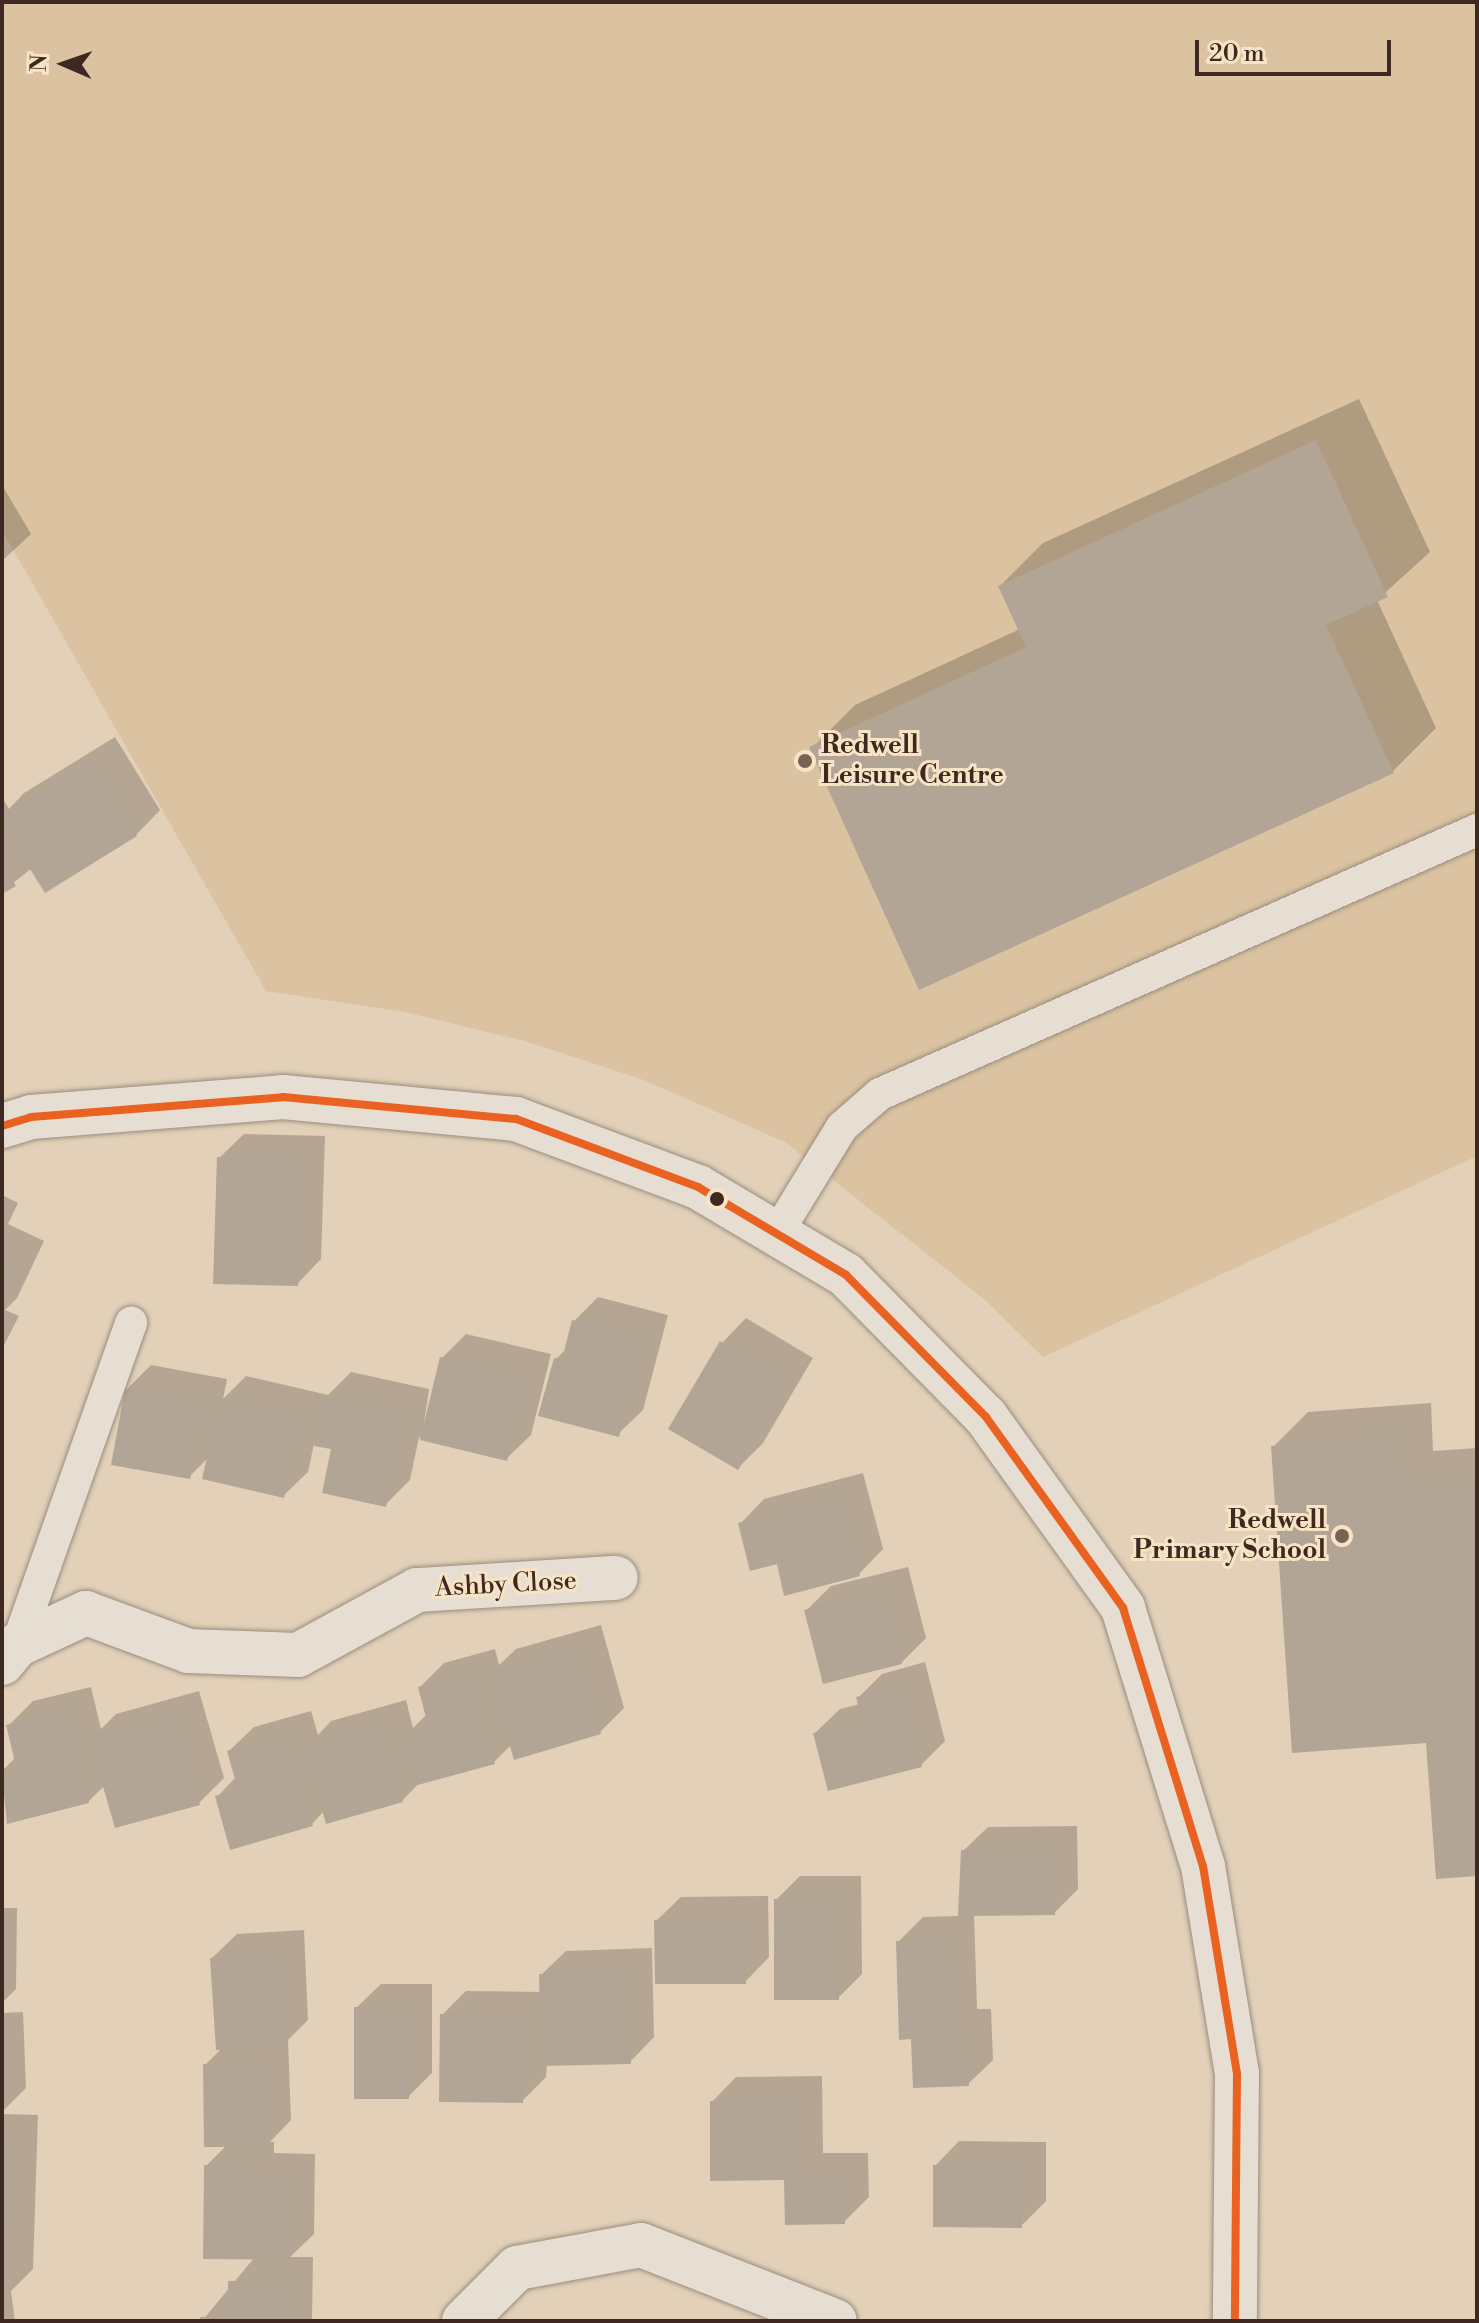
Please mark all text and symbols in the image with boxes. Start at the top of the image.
north arrow [24,24,104,104]
scale bar [1199,24,1395,74]
text: 20 m [1209,39,1265,69]
text: N [26,54,53,72]
place label: Redwell Leisure Centre [821,730,1004,792]
marker: Redwell Leisure Centre [796,752,814,770]
unlabelled marker [709,1191,725,1207]
place label: Redwell Primary School [1133,1505,1326,1566]
marker: Redwell Primary School [1333,1527,1351,1545]
street label: Ashby Close [434,1566,578,1604]

